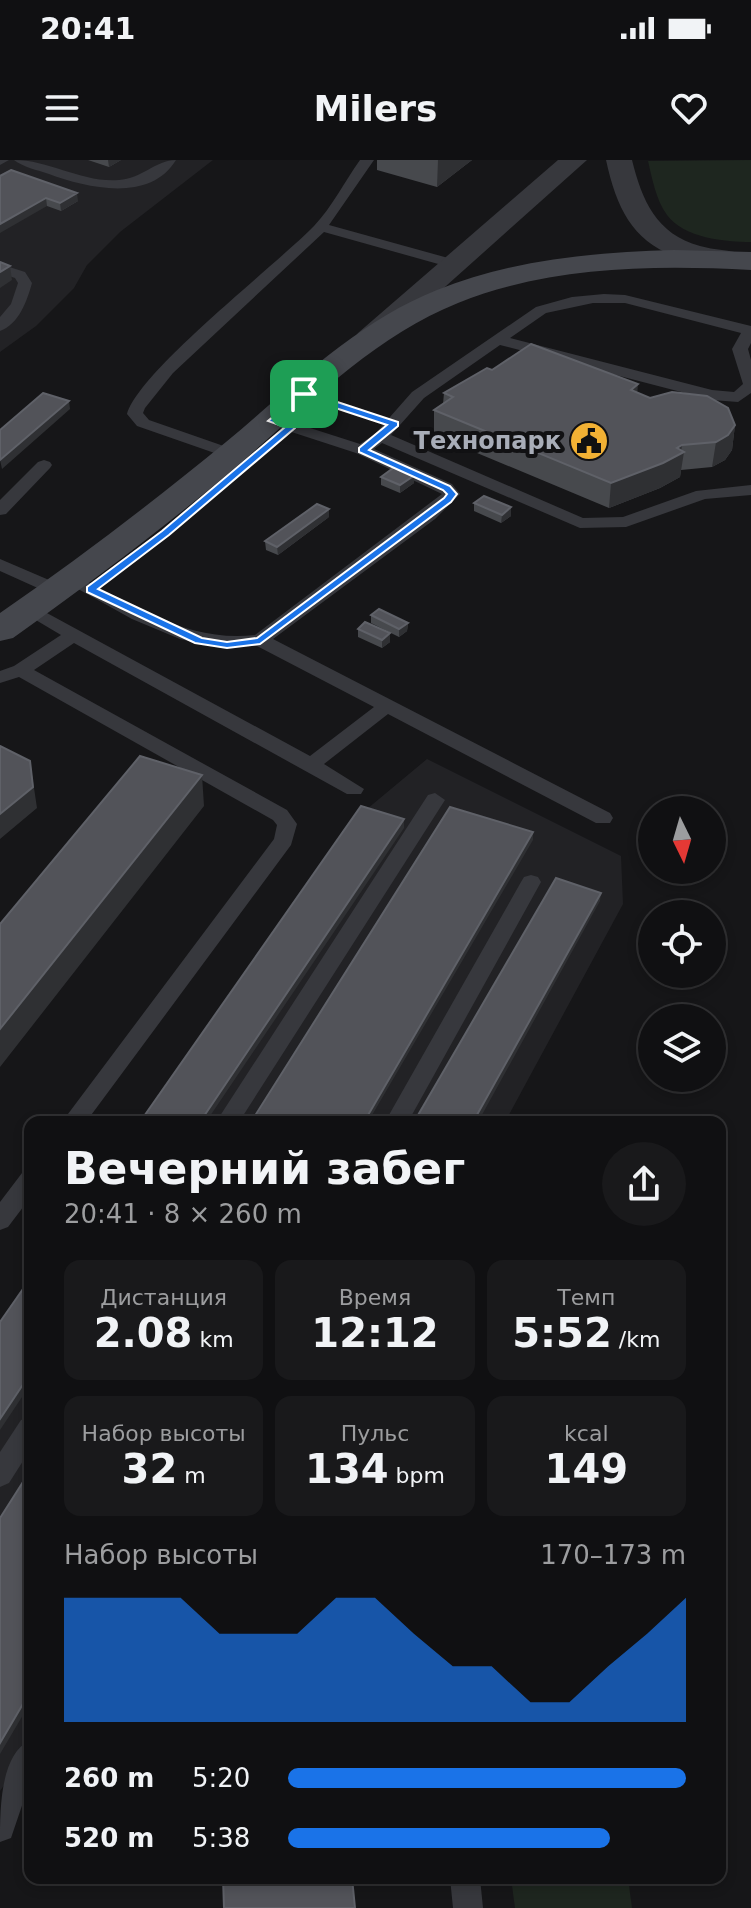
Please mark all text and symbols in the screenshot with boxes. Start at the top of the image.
text: 20:41 [40,11,136,46]
icon: menu [40,86,84,130]
icon: heart [667,86,711,130]
text: Milers [313,88,438,129]
pin [270,360,338,428]
icon: arrive [282,372,326,416]
public building icon: Технопарк [568,420,610,462]
place label: Технопарк [414,427,561,455]
north arrow [638,796,726,884]
map controls [638,796,726,1092]
button: locate [638,900,726,988]
button: layers [638,1004,726,1092]
button: share [602,1142,686,1226]
text: Вечерний забег [64,1143,465,1194]
text: 20:41 · 8 × 260 m [64,1199,302,1229]
text: Дистанция [100,1285,227,1310]
text: Время [339,1285,411,1310]
text: Темп [557,1285,615,1310]
text: 2.08 [94,1310,192,1356]
text: 12:12 [311,1310,439,1356]
text: 5:52 [512,1310,612,1356]
text: km [192,1327,234,1352]
text: /km [612,1327,660,1352]
text: Набор высоты [82,1421,246,1446]
text: Пульс [341,1421,409,1446]
text: kcal [564,1421,609,1446]
text: 32 [122,1446,177,1492]
text: 134 [305,1446,389,1492]
text: 149 [545,1446,628,1492]
text: m [177,1463,206,1488]
text: bpm [389,1463,445,1488]
text: Набор высоты [64,1540,258,1570]
text: 170–173 m [540,1540,686,1570]
text: 260 m [64,1763,154,1793]
text: 5:20 [192,1763,250,1793]
text: 520 m [64,1823,154,1853]
text: 5:38 [192,1823,250,1853]

